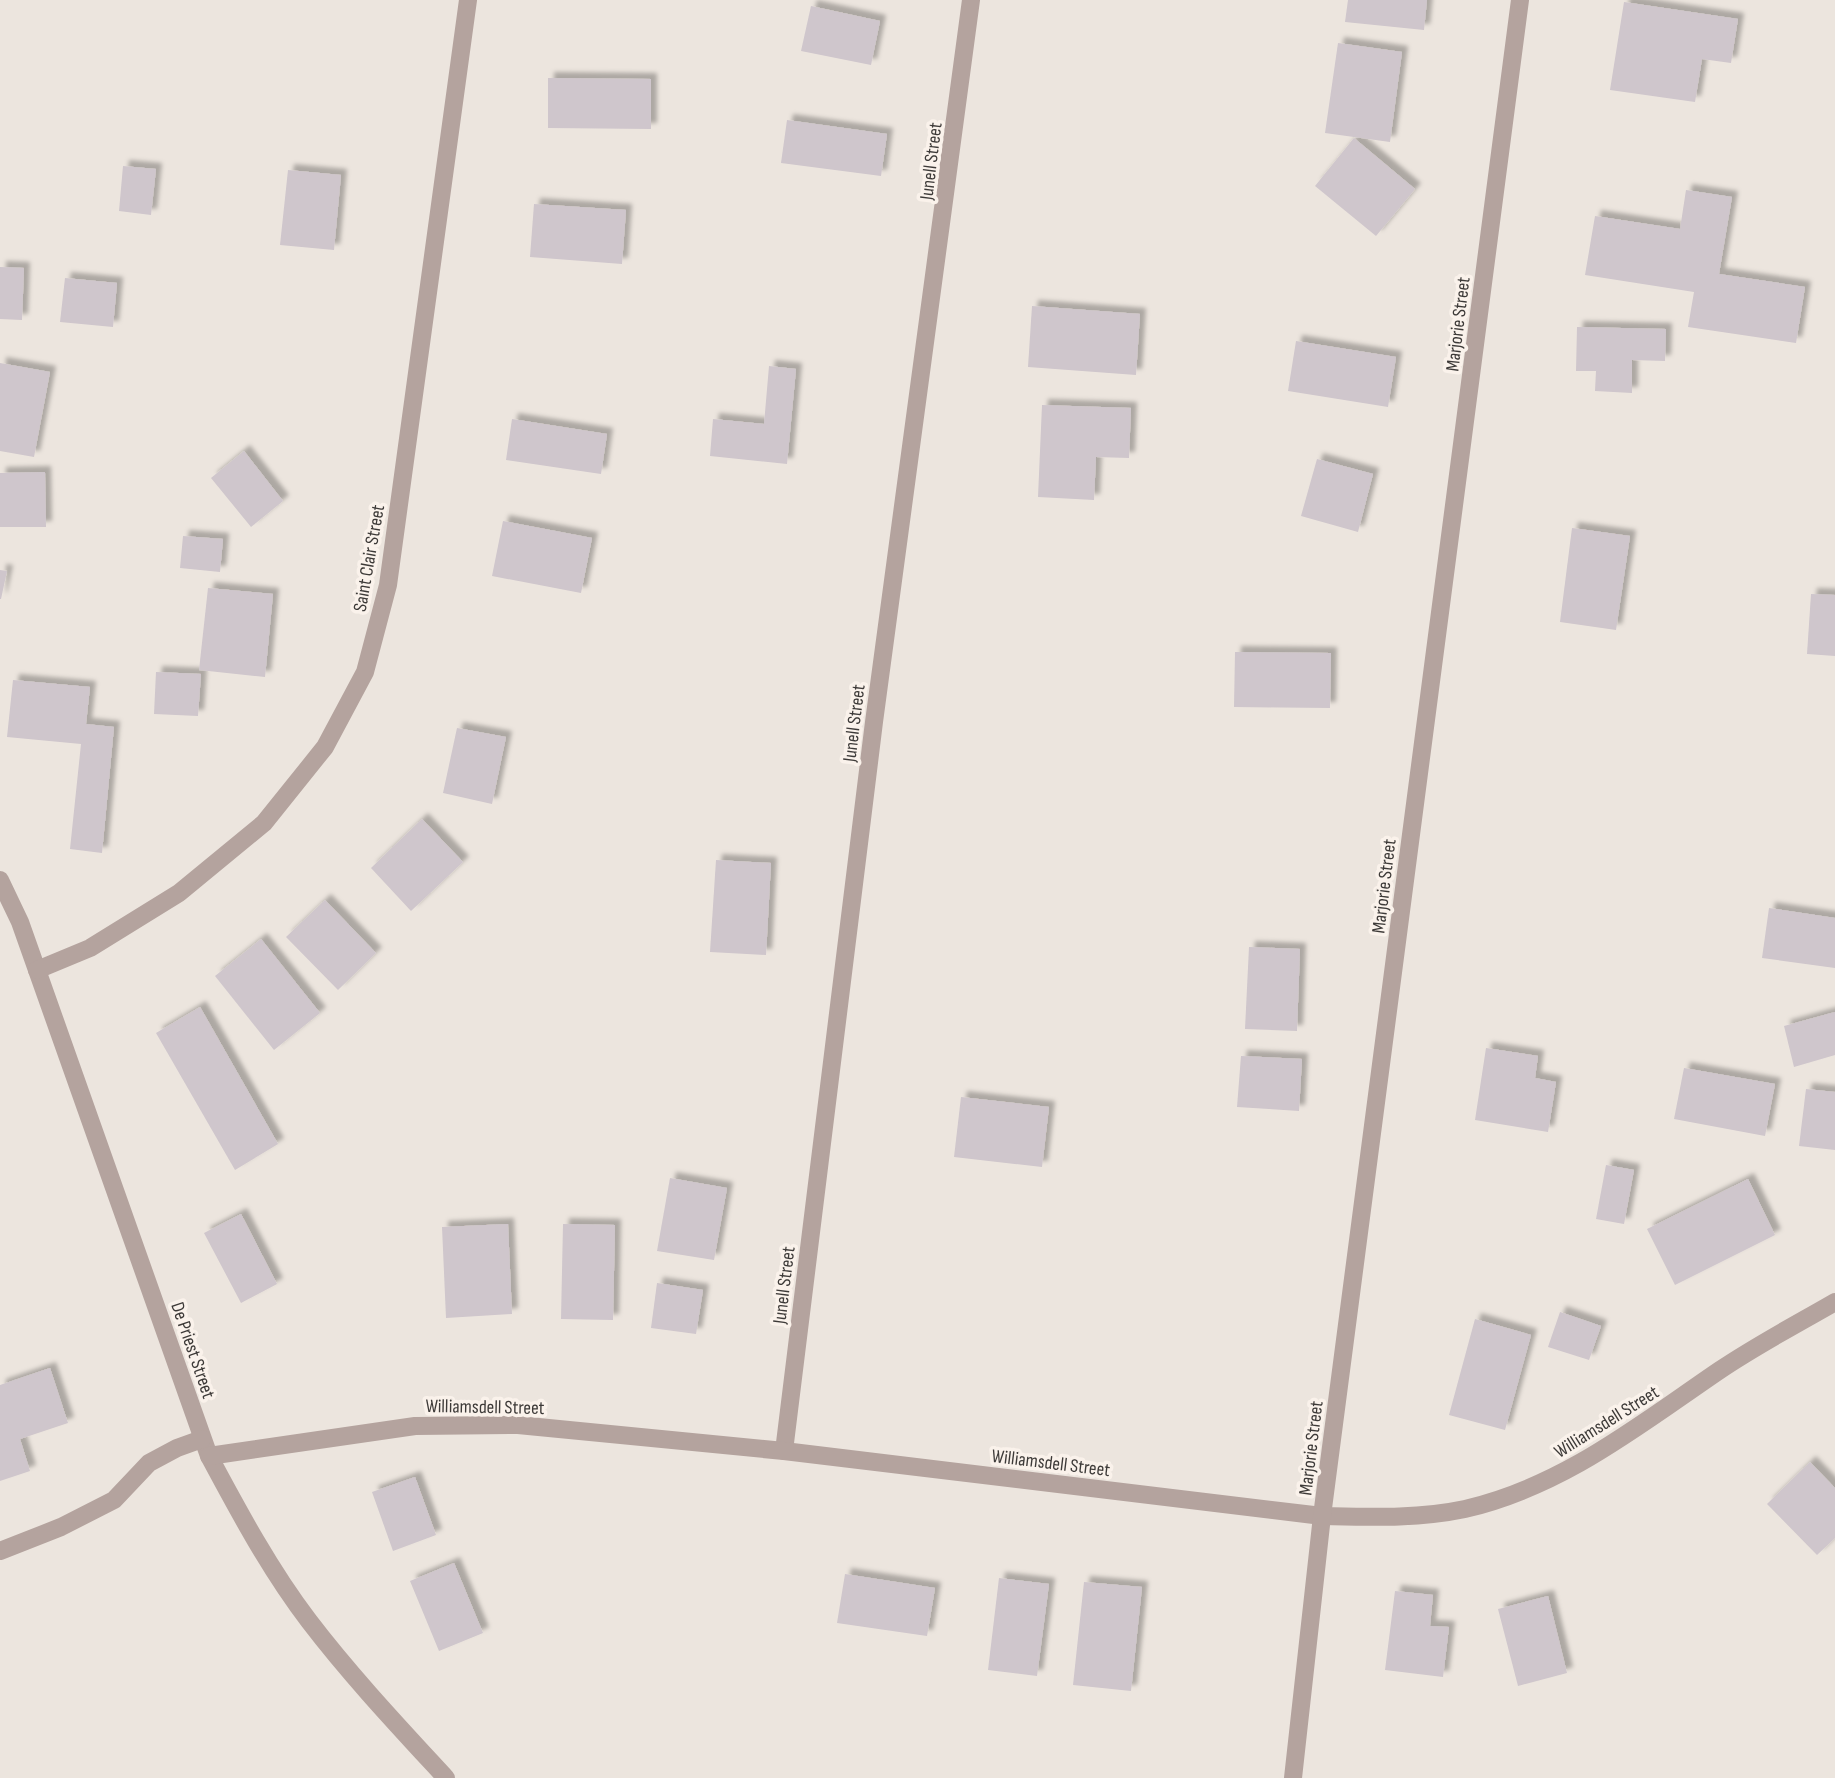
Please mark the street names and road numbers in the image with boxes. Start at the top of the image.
street label: Junell Street [915,121,948,202]
street label: Marjorie Street [1441,275,1476,373]
street label: Saint Clair Street [349,503,390,614]
street label: Junell Street [838,683,871,764]
street label: Marjorie Street [1367,837,1402,935]
street label: Junell Street [768,1245,801,1326]
street label: De Priest Street [165,1299,220,1402]
street label: Williamsdell Street [1550,1381,1664,1464]
street label: Williamsdell Street [425,1395,545,1420]
street label: Marjorie Street [1294,1399,1329,1497]
street label: Williamsdell Street [990,1445,1111,1482]

